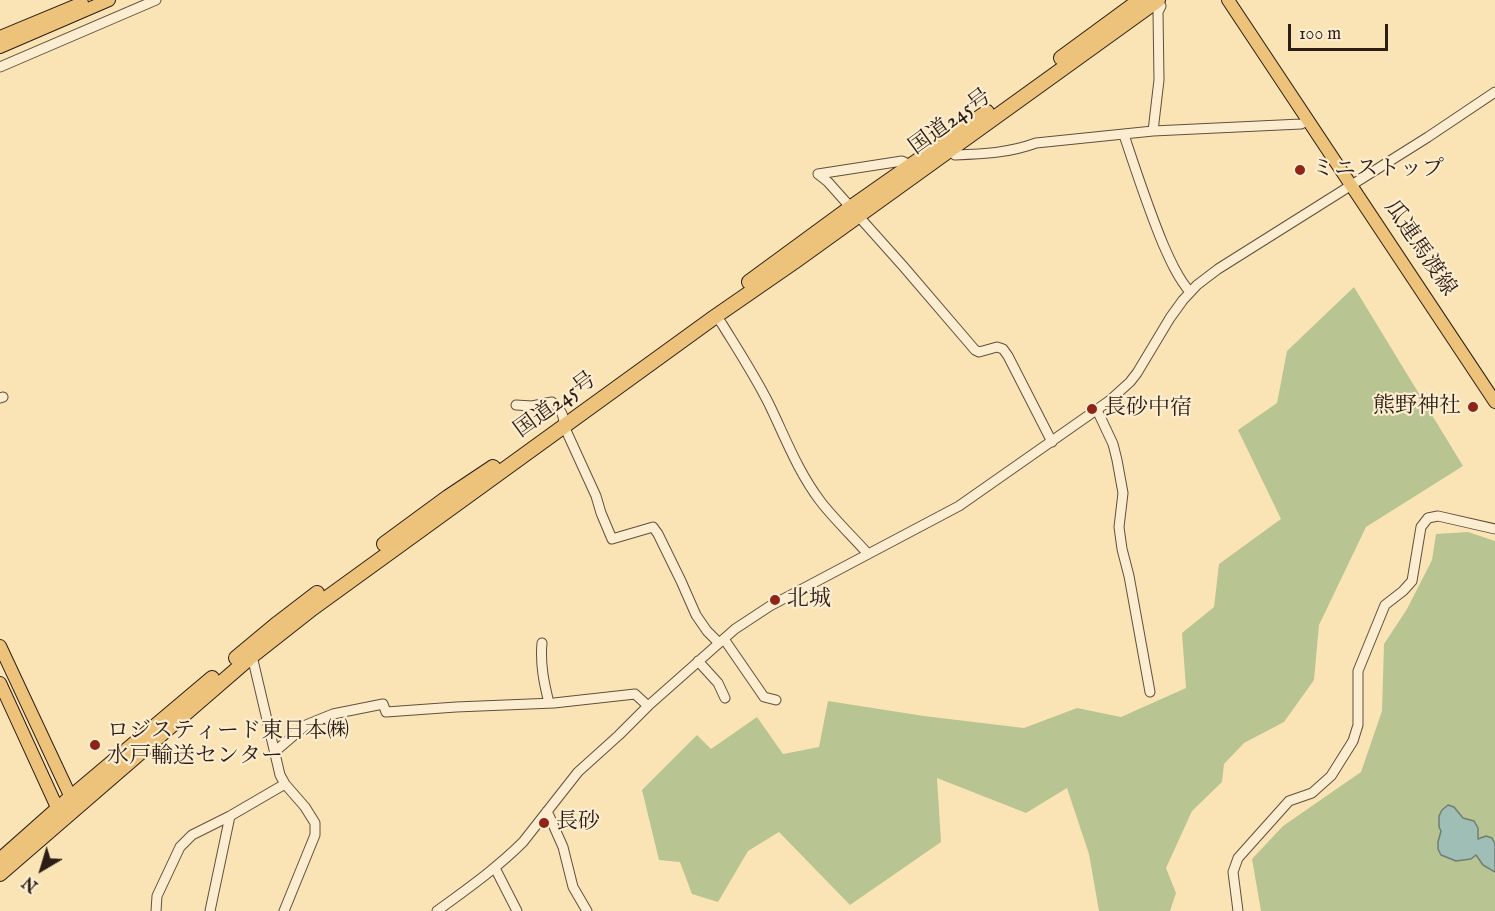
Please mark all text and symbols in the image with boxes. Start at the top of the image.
scale bar [1291,12,1392,50]
text: 100 m [1299,23,1341,46]
street label: 国道245号 [905,84,997,162]
place label: ミニストップ [1312,157,1444,183]
marker: ミニストップ [1293,163,1307,177]
street label: 瓜連馬渡線 [1377,196,1461,302]
street label: 国道245号 [510,367,602,445]
place label: 熊野神社 [1373,394,1461,420]
place label: 長砂中宿 [1104,396,1192,422]
marker: 熊野神社 [1466,400,1480,414]
marker: 長砂中宿 [1085,402,1099,416]
place label: 北城 [787,587,831,613]
marker: 北城 [768,593,782,607]
place label: ロジスティード東日本㈱ 水戸輸送センター [107,719,349,770]
marker: ロジスティード東日本㈱ 水戸輸送センター [88,738,102,752]
place label: 長砂 [556,810,600,836]
marker: 長砂 [537,816,551,830]
north arrow [12,839,72,899]
text: N [19,871,43,895]

